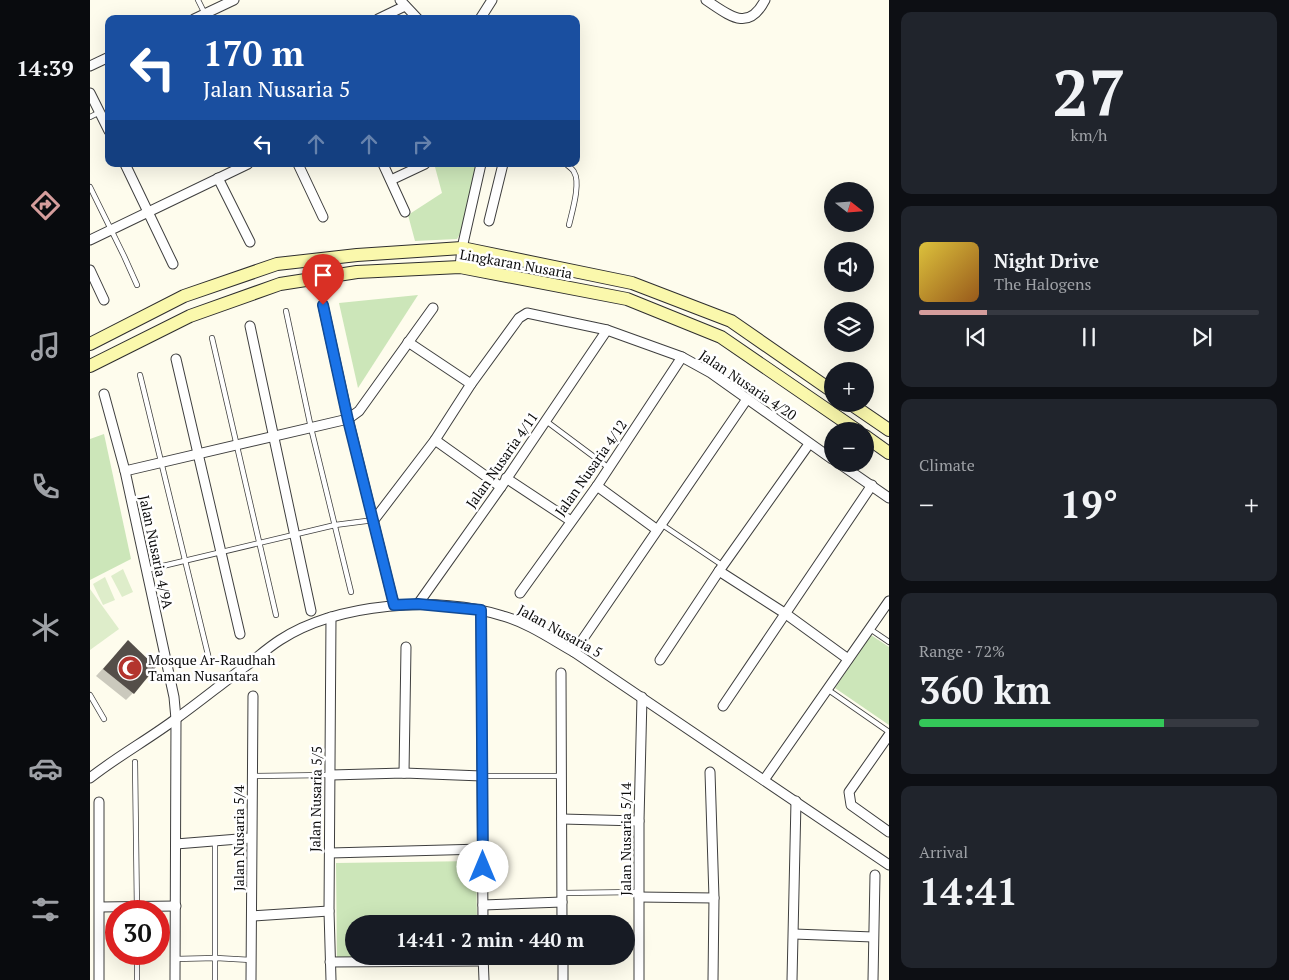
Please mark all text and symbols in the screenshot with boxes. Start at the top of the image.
text: 170 m [203,30,304,76]
icon: left [120,35,185,100]
text: 27 [1052,48,1126,135]
text: 14:39 [16,53,74,82]
text: Jalan Nusaria 5 [203,74,350,103]
text: km/h [1071,124,1107,146]
icon: left [249,130,277,158]
icon: ahead [302,130,330,158]
icon: ahead [355,130,383,158]
icon: right [408,130,436,158]
north arrow [824,182,874,232]
map controls [824,182,874,472]
icon: directions [28,188,63,223]
button: sound [824,242,874,292]
street label: Lingkaran Nusaria [458,244,574,283]
text: Night Drive [994,248,1099,273]
pin [302,254,344,305]
icon: arrive [309,261,337,289]
text: The Halogens [994,273,1092,295]
button: layers [824,302,874,352]
icon: previous [962,323,990,351]
icon: pause [1075,323,1103,351]
icon: next [1188,323,1216,351]
icon: music [28,329,63,364]
street label: Jalan Nusaria 4/20 [696,345,801,424]
button: + [824,362,874,412]
street label: Jalan Nusaria 4/11 [461,408,542,512]
street label: Jalan Nusaria 4/12 [550,416,631,520]
button: − [824,422,874,472]
text: Climate [919,454,975,476]
icon: phone [28,469,63,504]
text: 19° [1060,479,1118,529]
text: − [919,486,934,523]
text: + [1244,486,1259,523]
street label: Jalan Nusaria 4/9A [135,493,178,611]
street label: Jalan Nusaria 5 [515,600,606,662]
icon: climate [28,610,63,645]
text: Range · 72% [919,640,1005,662]
place label: Mosque Ar-Raudhah Taman Nusantara [148,650,275,685]
mosque icon: Mosque Ar-Raudhah Taman Nusantara [117,655,143,681]
text: 360 km [919,665,1051,715]
street label: Jalan Nusaria 5/5 [305,746,326,852]
icon: car [28,751,63,786]
street label: Jalan Nusaria 5/14 [616,782,635,896]
street label: Jalan Nusaria 5/4 [229,784,248,891]
position arrow [456,840,508,892]
text: Arrival [919,841,968,863]
text: 14:41 [919,866,1018,916]
icon: filters [28,892,63,927]
speed limit sign: 30 [105,900,170,965]
text: 14:41 · 2 min · 440 m [396,927,584,952]

